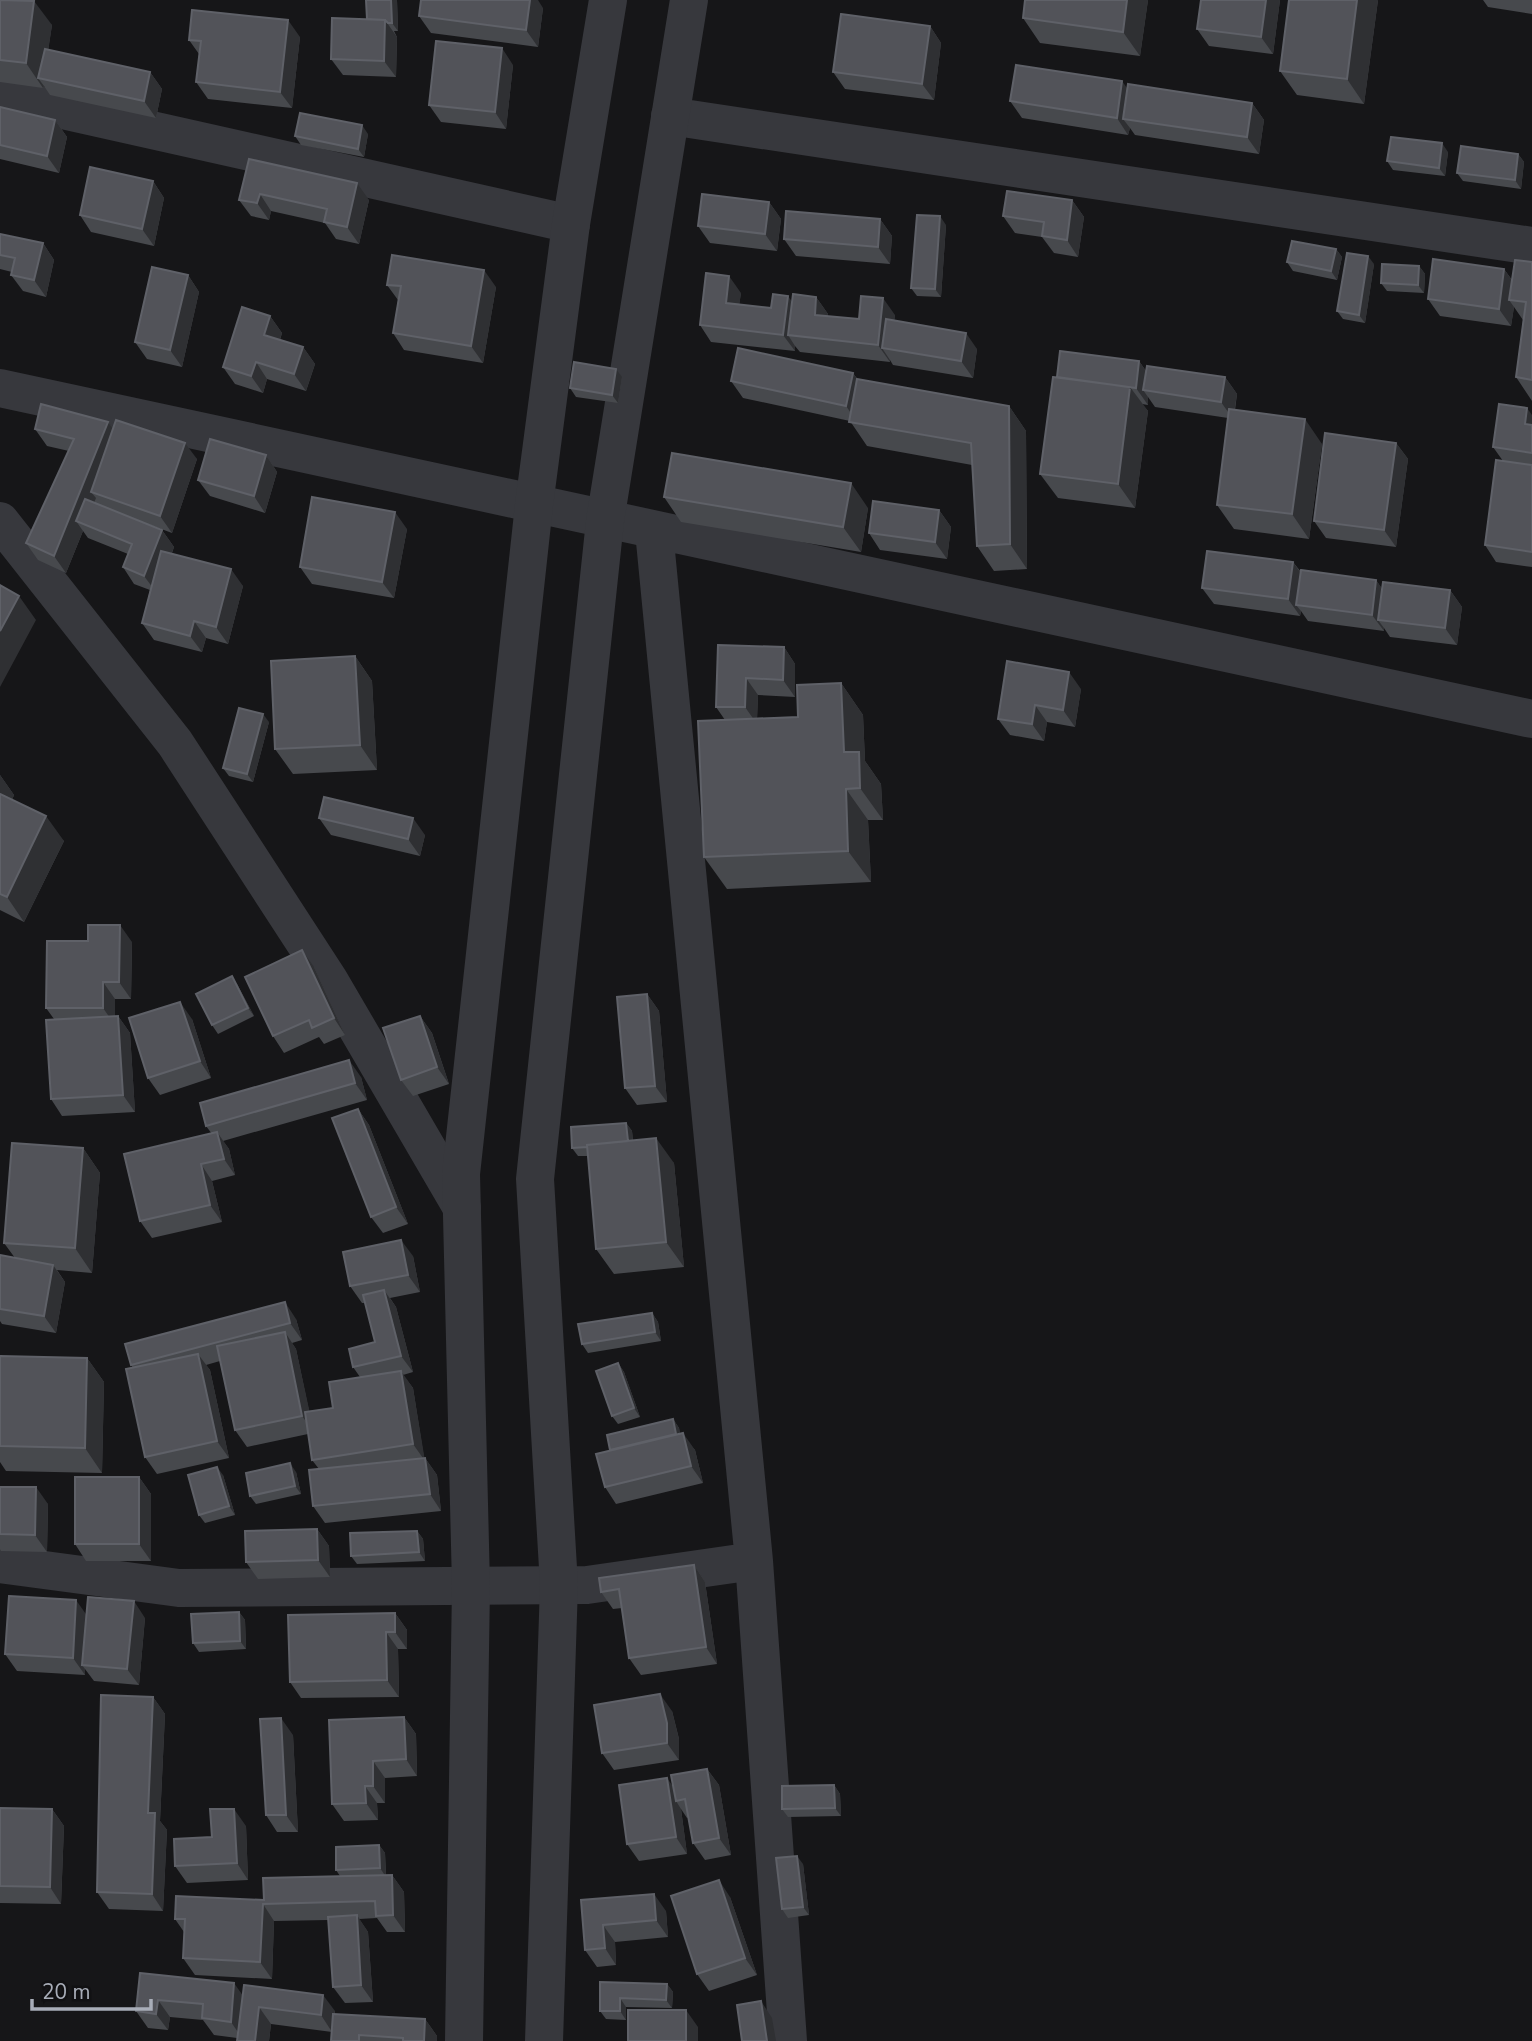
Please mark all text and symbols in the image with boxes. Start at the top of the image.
scale bar [32,1968,150,2012]
text: 20 m [42,1978,91,2006]

